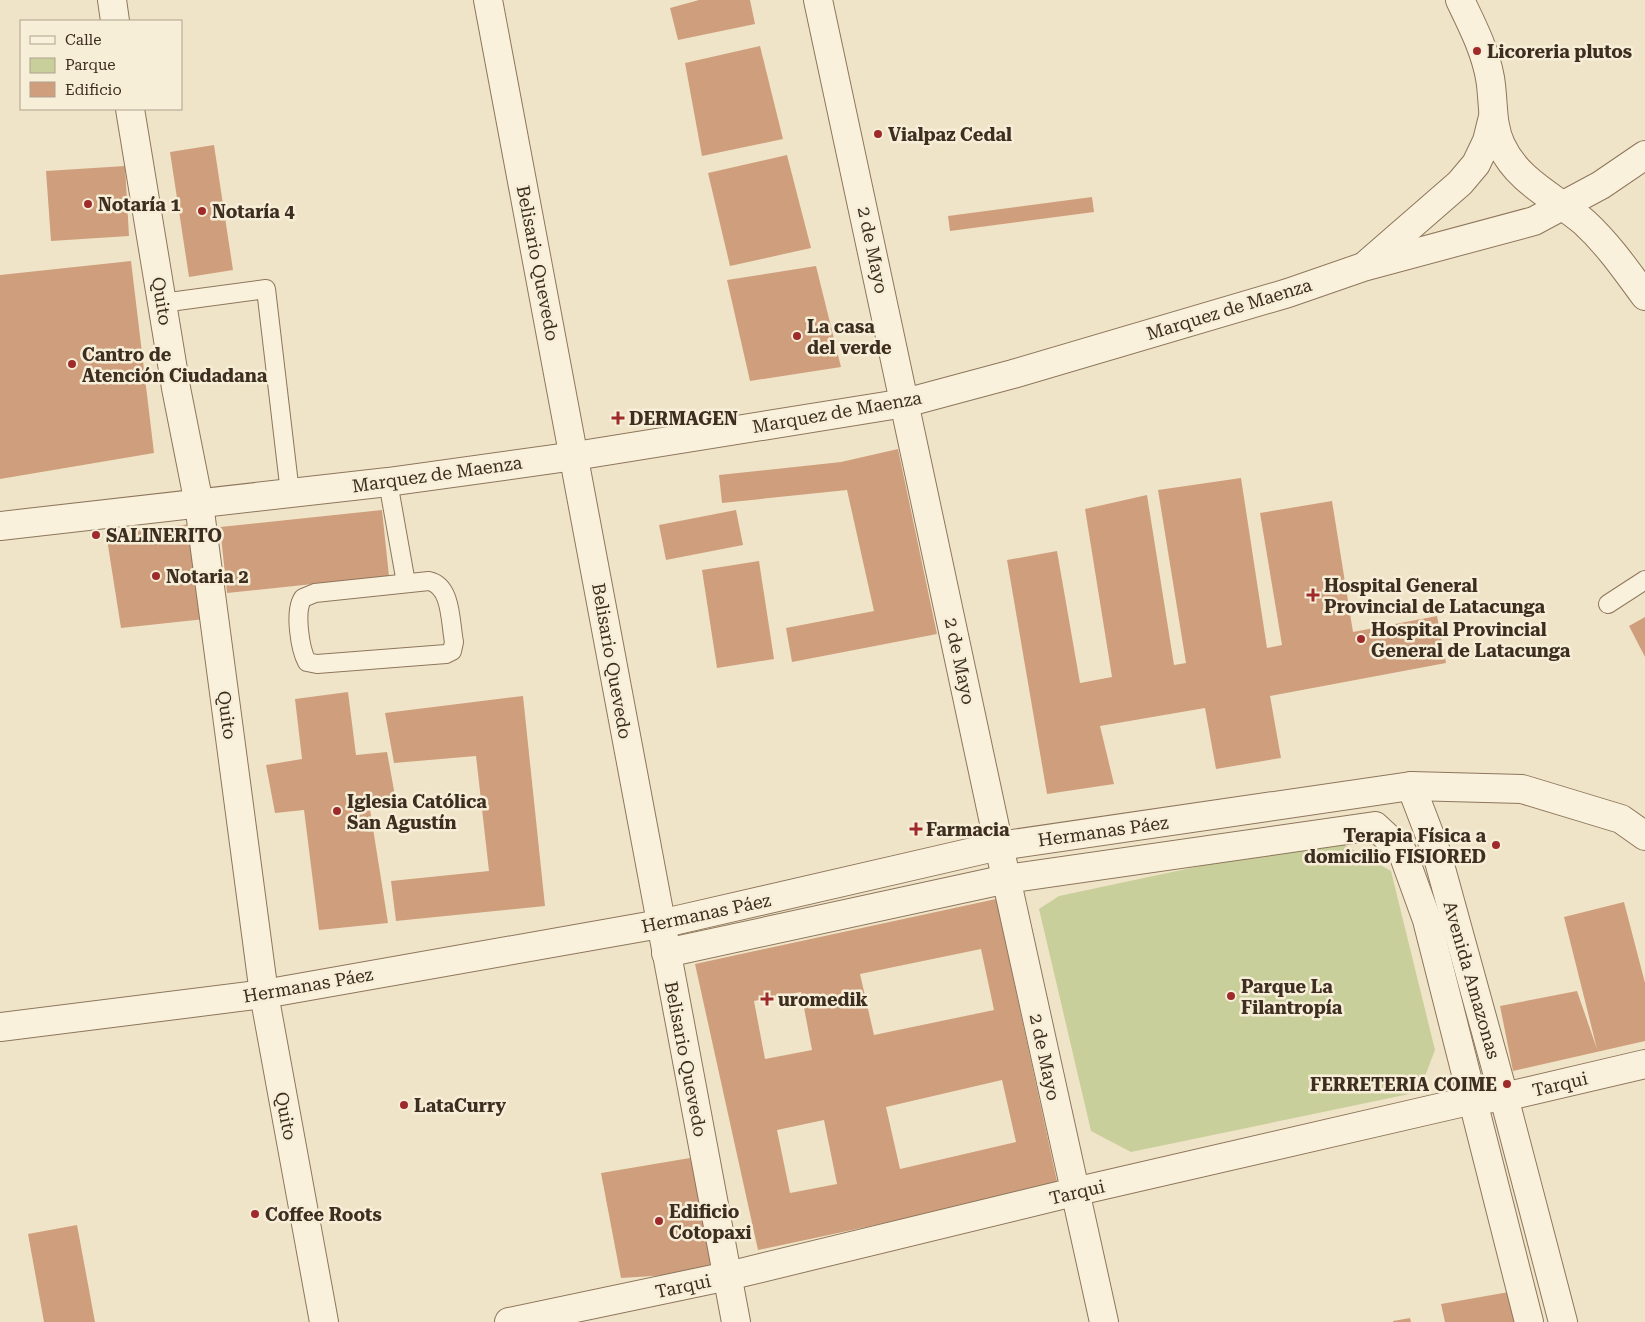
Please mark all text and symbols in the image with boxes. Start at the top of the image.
legend [20,20,182,110]
text: Calle [65,31,101,49]
place label: Licoreria plutos [1487,41,1632,62]
marker: Licoreria plutos [1471,45,1483,57]
text: Parque [65,56,116,74]
text: Edificio [65,81,122,99]
place label: Vialpaz Cedal [888,124,1012,145]
marker: Vialpaz Cedal [872,128,884,140]
street label: Belisario Quevedo [513,183,563,343]
place label: Notaría 1 [98,194,181,215]
marker: Notaría 1 [82,198,94,210]
place label: Notaría 4 [212,201,295,222]
marker: Notaría 4 [196,205,208,217]
street label: 2 de Mayo [854,205,892,295]
street label: Marquez de Maenza [1144,274,1314,344]
street label: Quito [148,275,176,327]
place label: La casa del verde [807,316,892,358]
marker: La casa del verde [791,330,803,342]
place label: Cantro de Atención Ciudadana [82,344,268,386]
marker: Cantro de Atención Ciudadana [66,358,78,370]
street label: Marquez de Maenza [751,387,924,437]
place label: DERMAGEN [629,408,738,429]
marker: DERMAGEN [611,411,625,425]
street label: Marquez de Maenza [351,452,524,496]
place label: SALINERITO [106,525,222,546]
marker: SALINERITO [90,529,102,541]
place label: Notaria 2 [166,566,249,587]
marker: Notaria 2 [150,570,162,582]
place label: Hospital General Provincial de Latacunga [1324,575,1545,617]
street label: Belisario Quevedo [588,581,636,741]
marker: Hospital General Provincial de Latacunga [1306,588,1320,602]
street label: 2 de Mayo [941,616,979,706]
place label: Hospital Provincial General de Latacunga [1371,619,1571,661]
marker: Hospital Provincial General de Latacunga [1355,633,1367,645]
street label: Quito [213,689,241,741]
place label: Iglesia Católica San Agustín [347,791,487,833]
marker: Iglesia Católica San Agustín [331,805,343,817]
street label: Hermanas Páez [1036,811,1170,851]
place label: Farmacia [926,819,1010,840]
marker: Farmacia [910,823,922,835]
place label: Terapia Física a domicilio FISIORED [1304,825,1486,867]
marker: Terapia Física a domicilio FISIORED [1490,839,1502,851]
street label: Hermanas Páez [639,889,773,937]
street label: Avenida Amazonas [1439,899,1505,1061]
street label: Hermanas Páez [241,963,375,1007]
place label: Parque La Filantropía [1241,976,1343,1018]
street label: Belisario Quevedo [661,979,711,1139]
place label: uromedik [778,989,868,1010]
marker: Parque La Filantropía [1225,990,1237,1002]
marker: uromedik [760,992,774,1006]
street label: 2 de Mayo [1026,1012,1064,1102]
street label: Tarqui [1530,1067,1590,1101]
place label: FERRETERIA COIME [1310,1074,1497,1095]
marker: FERRETERIA COIME [1501,1078,1513,1090]
street label: Quito [271,1090,301,1142]
place label: LataCurry [414,1095,506,1116]
marker: LataCurry [398,1099,410,1111]
street label: Tarqui [1047,1175,1107,1209]
place label: Edificio Cotopaxi [669,1201,752,1243]
place label: Coffee Roots [265,1204,382,1225]
marker: Coffee Roots [249,1208,261,1220]
marker: Edificio Cotopaxi [653,1215,665,1227]
street label: Tarqui [653,1270,713,1302]

